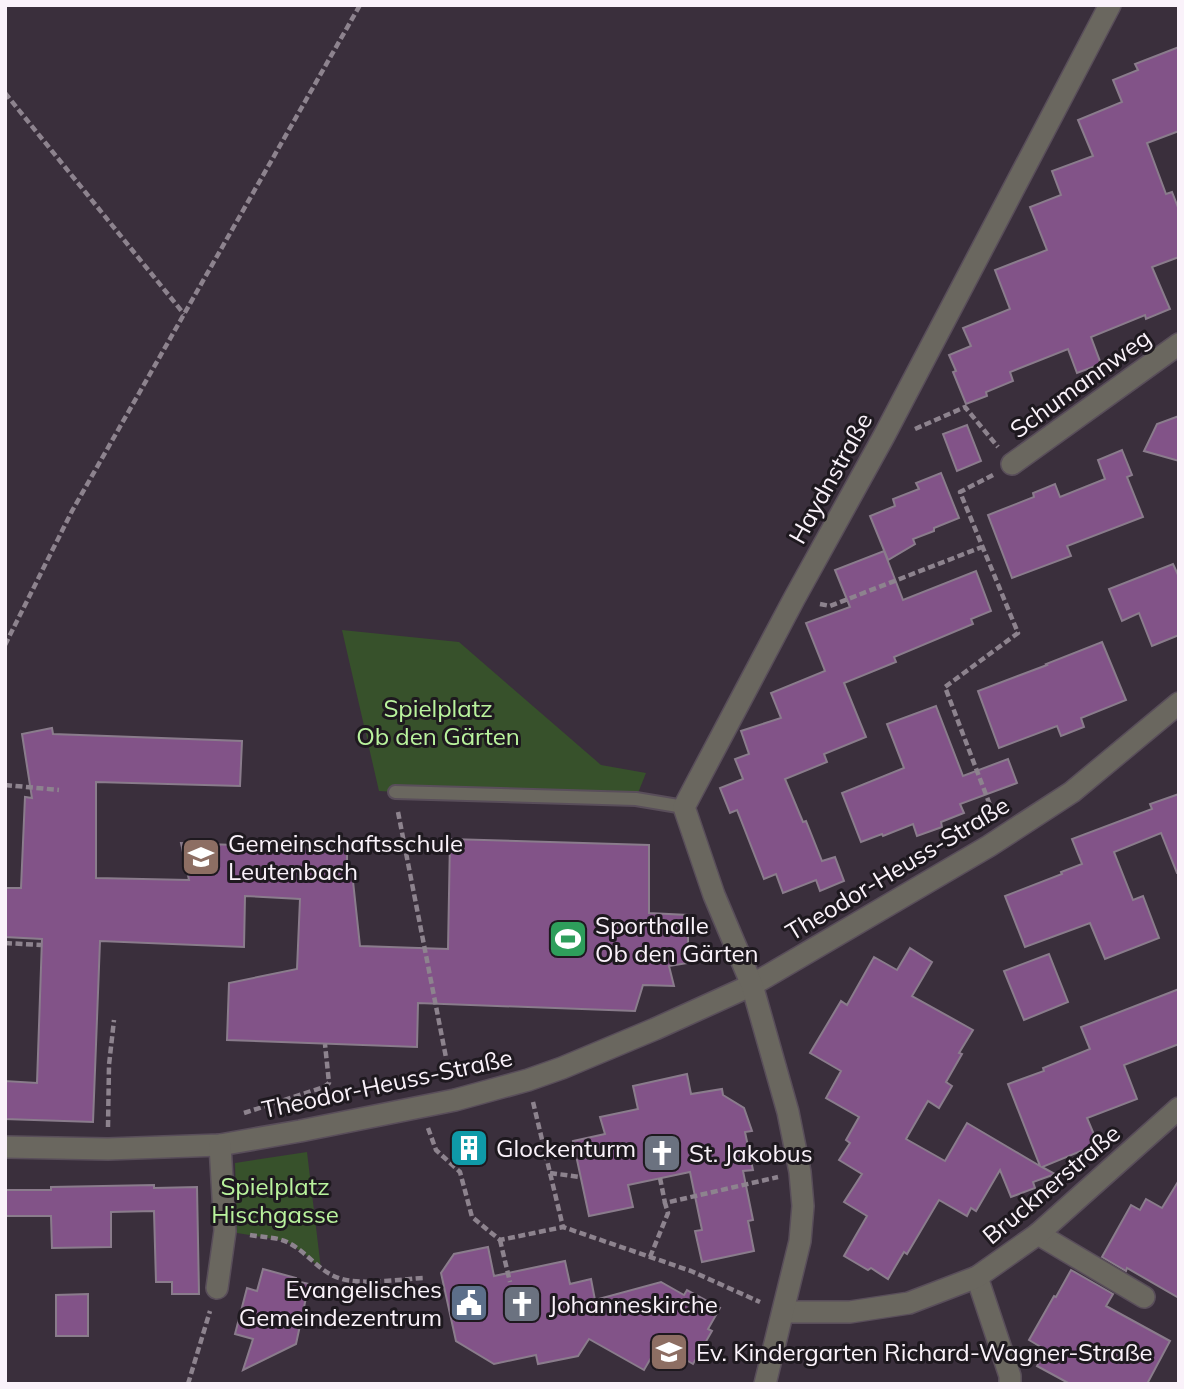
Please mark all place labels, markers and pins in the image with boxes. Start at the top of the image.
place label: Gemeinschaftsschule Leutenbach [228,828,463,886]
school or university icon: Gemeinschaftsschule Leutenbach [180,836,222,878]
place label: Sporthalle Ob den Gärten [595,910,759,968]
sports icon: Sporthalle Ob den Gärten [547,918,589,960]
building icon: Glockenturm [448,1127,490,1169]
church icon: St. Jakobus [641,1132,683,1174]
place label: Glockenturm [496,1133,636,1163]
place label: St. Jakobus [689,1138,813,1168]
place label: Evangelisches Gemeindezentrum [239,1274,442,1332]
public building icon: Evangelisches Gemeindezentrum [448,1282,490,1324]
church icon: Johanneskirche [501,1283,543,1325]
place label: Johanneskirche [549,1289,718,1319]
school or university icon: Ev. Kindergarten Richard-Wagner-Straße [648,1331,690,1373]
place label: Ev. Kindergarten Richard-Wagner-Straße [696,1337,1153,1367]

